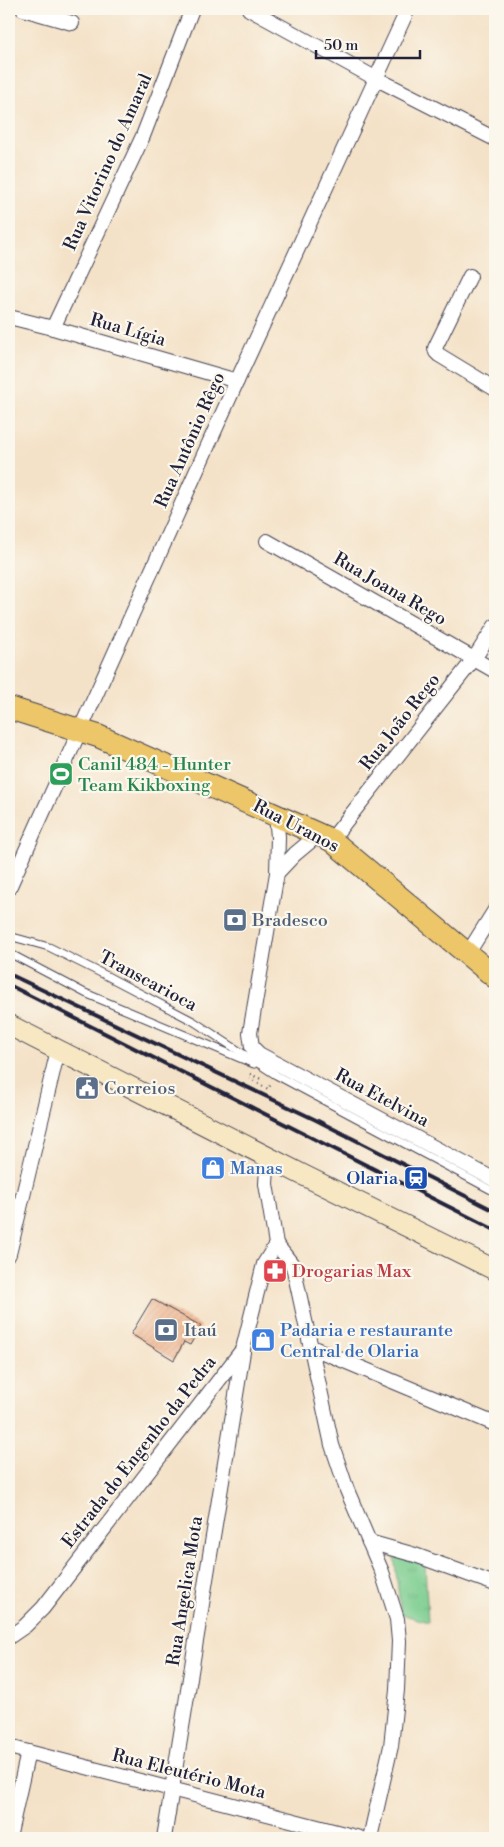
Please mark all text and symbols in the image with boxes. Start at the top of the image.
scale bar [316,28,420,60]
text: 50 m [324,36,358,55]
street label: Rua Vitorino do Amaral [59,69,158,254]
street label: Rua Lígia [87,308,169,352]
street label: Rua Antônio Rêgo [150,369,230,511]
street label: Rua Joana Rego [329,547,451,631]
street label: Rua João Rego [355,669,445,775]
place label: Canil 484 - Hunter Team Kikboxing [78,753,231,797]
sports icon: Canil 484 - Hunter Team Kikboxing [48,761,74,787]
street label: Rua Uranos [249,794,343,858]
bank icon: Bradesco [222,907,248,933]
place label: Bradesco [251,909,328,932]
street label: Transcarioca [95,946,202,1017]
street label: Rua Etelvina [331,1064,434,1133]
public building icon: Correios [74,1075,100,1101]
place label: Correios [104,1077,175,1100]
shop icon: Manas [200,1155,226,1181]
place label: Manas [230,1157,283,1180]
station icon: Olaria [403,1165,429,1191]
place label: Olaria [346,1167,399,1190]
pharmacy icon: Drogarias Max [262,1258,288,1284]
place label: Drogarias Max [292,1260,412,1283]
bank icon: Itaú [153,1317,179,1343]
place label: Itaú [184,1319,218,1342]
place label: Padaria e restaurante Central de Olaria [280,1319,453,1363]
shop icon: Padaria e restaurante Central de Olaria [250,1327,276,1353]
street label: Estrada do Engenho da Pedra [57,1351,222,1553]
street label: Rua Angelica Mota [162,1513,208,1668]
street label: Rua Eleutério Mota [110,1744,269,1804]

